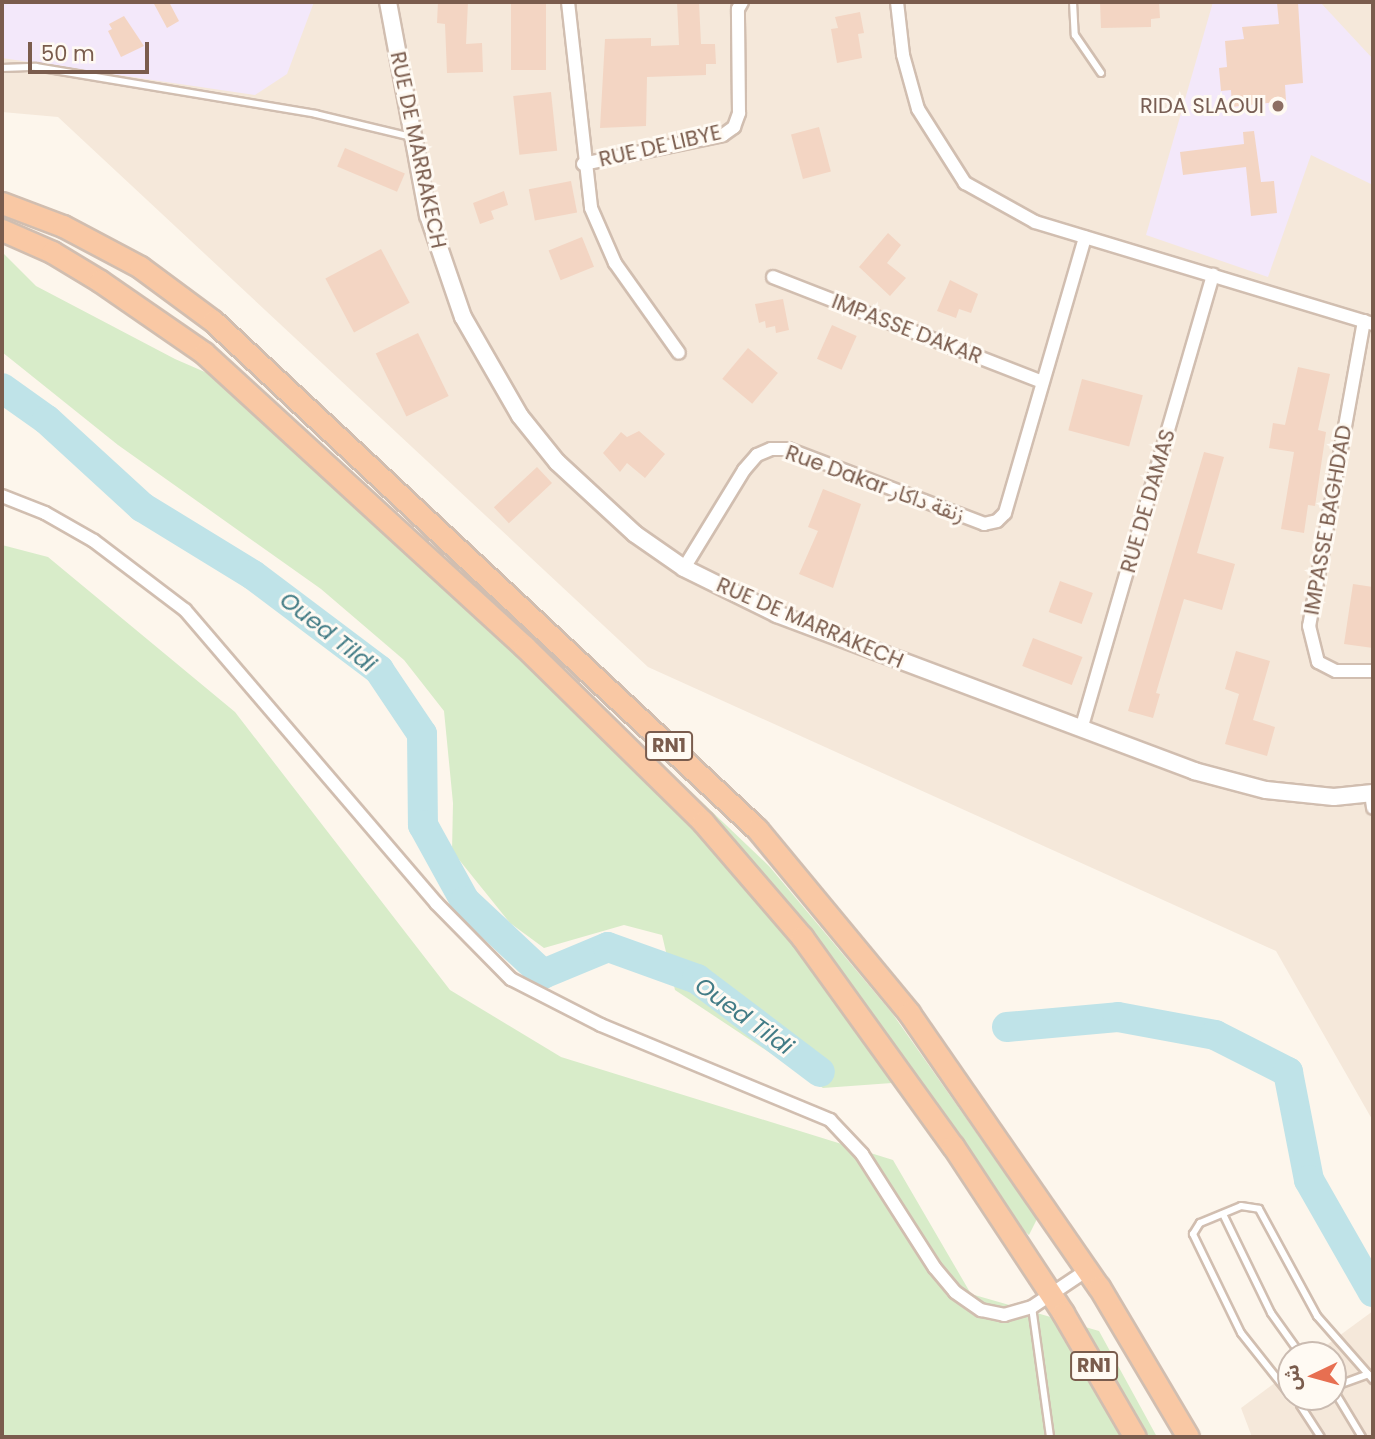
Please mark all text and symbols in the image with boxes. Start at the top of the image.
scale bar [32,28,152,72]
text: 50 m [41,39,95,68]
street label: RUE DE MARRAKECH [385,49,451,251]
place label: RIDA SLAOUI [1140,93,1264,119]
marker: RIDA SLAOUI [1270,98,1286,114]
street label: RUE DE LIBYE [596,120,724,172]
street label: IMPASSE DAKAR [828,289,986,369]
street label: IMPASSE BAGHDAD [1299,423,1357,617]
street label: RUE DE DAMAS [1115,426,1181,576]
street label: Rue Dakar زنقة داكار [782,440,968,528]
street label: RUE DE MARRAKECH [713,572,907,674]
water label: Oued Tildi [274,586,382,678]
road number: RN1 [644,730,694,762]
water label: Oued Tildi [690,971,798,1061]
north arrow [1277,1341,1347,1411]
road number: RN1 [1070,1350,1118,1382]
text: ش [1278,1364,1307,1392]

